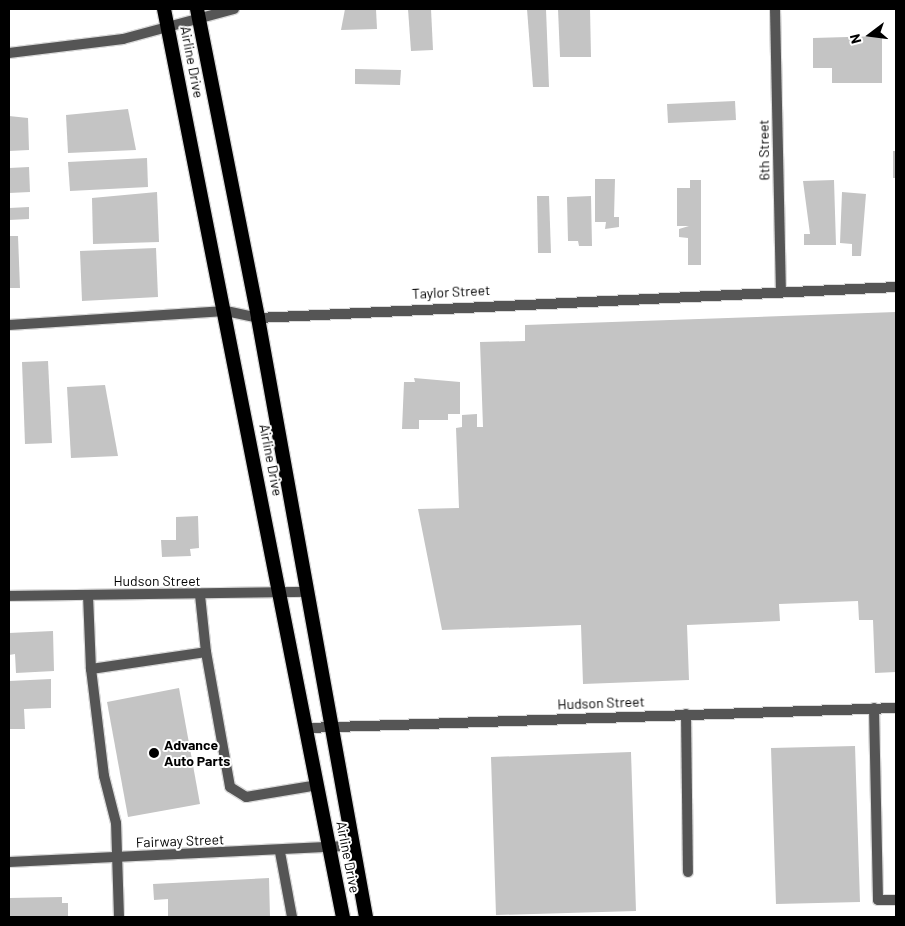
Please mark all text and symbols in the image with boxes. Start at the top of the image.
north arrow [845,10,895,60]
street label: Airline Drive [177,25,207,99]
text: N [846,32,864,46]
street label: 6th Street [755,119,773,181]
street label: Taylor Street [411,282,491,302]
street label: Airline Drive [256,423,286,497]
street label: Hudson Street [113,573,201,589]
street label: Hudson Street [557,693,645,713]
place label: Advance Auto Parts [164,737,230,770]
marker: Advance Auto Parts [148,747,160,759]
street label: Airline Drive [333,820,363,894]
street label: Fairway Street [136,831,224,851]

